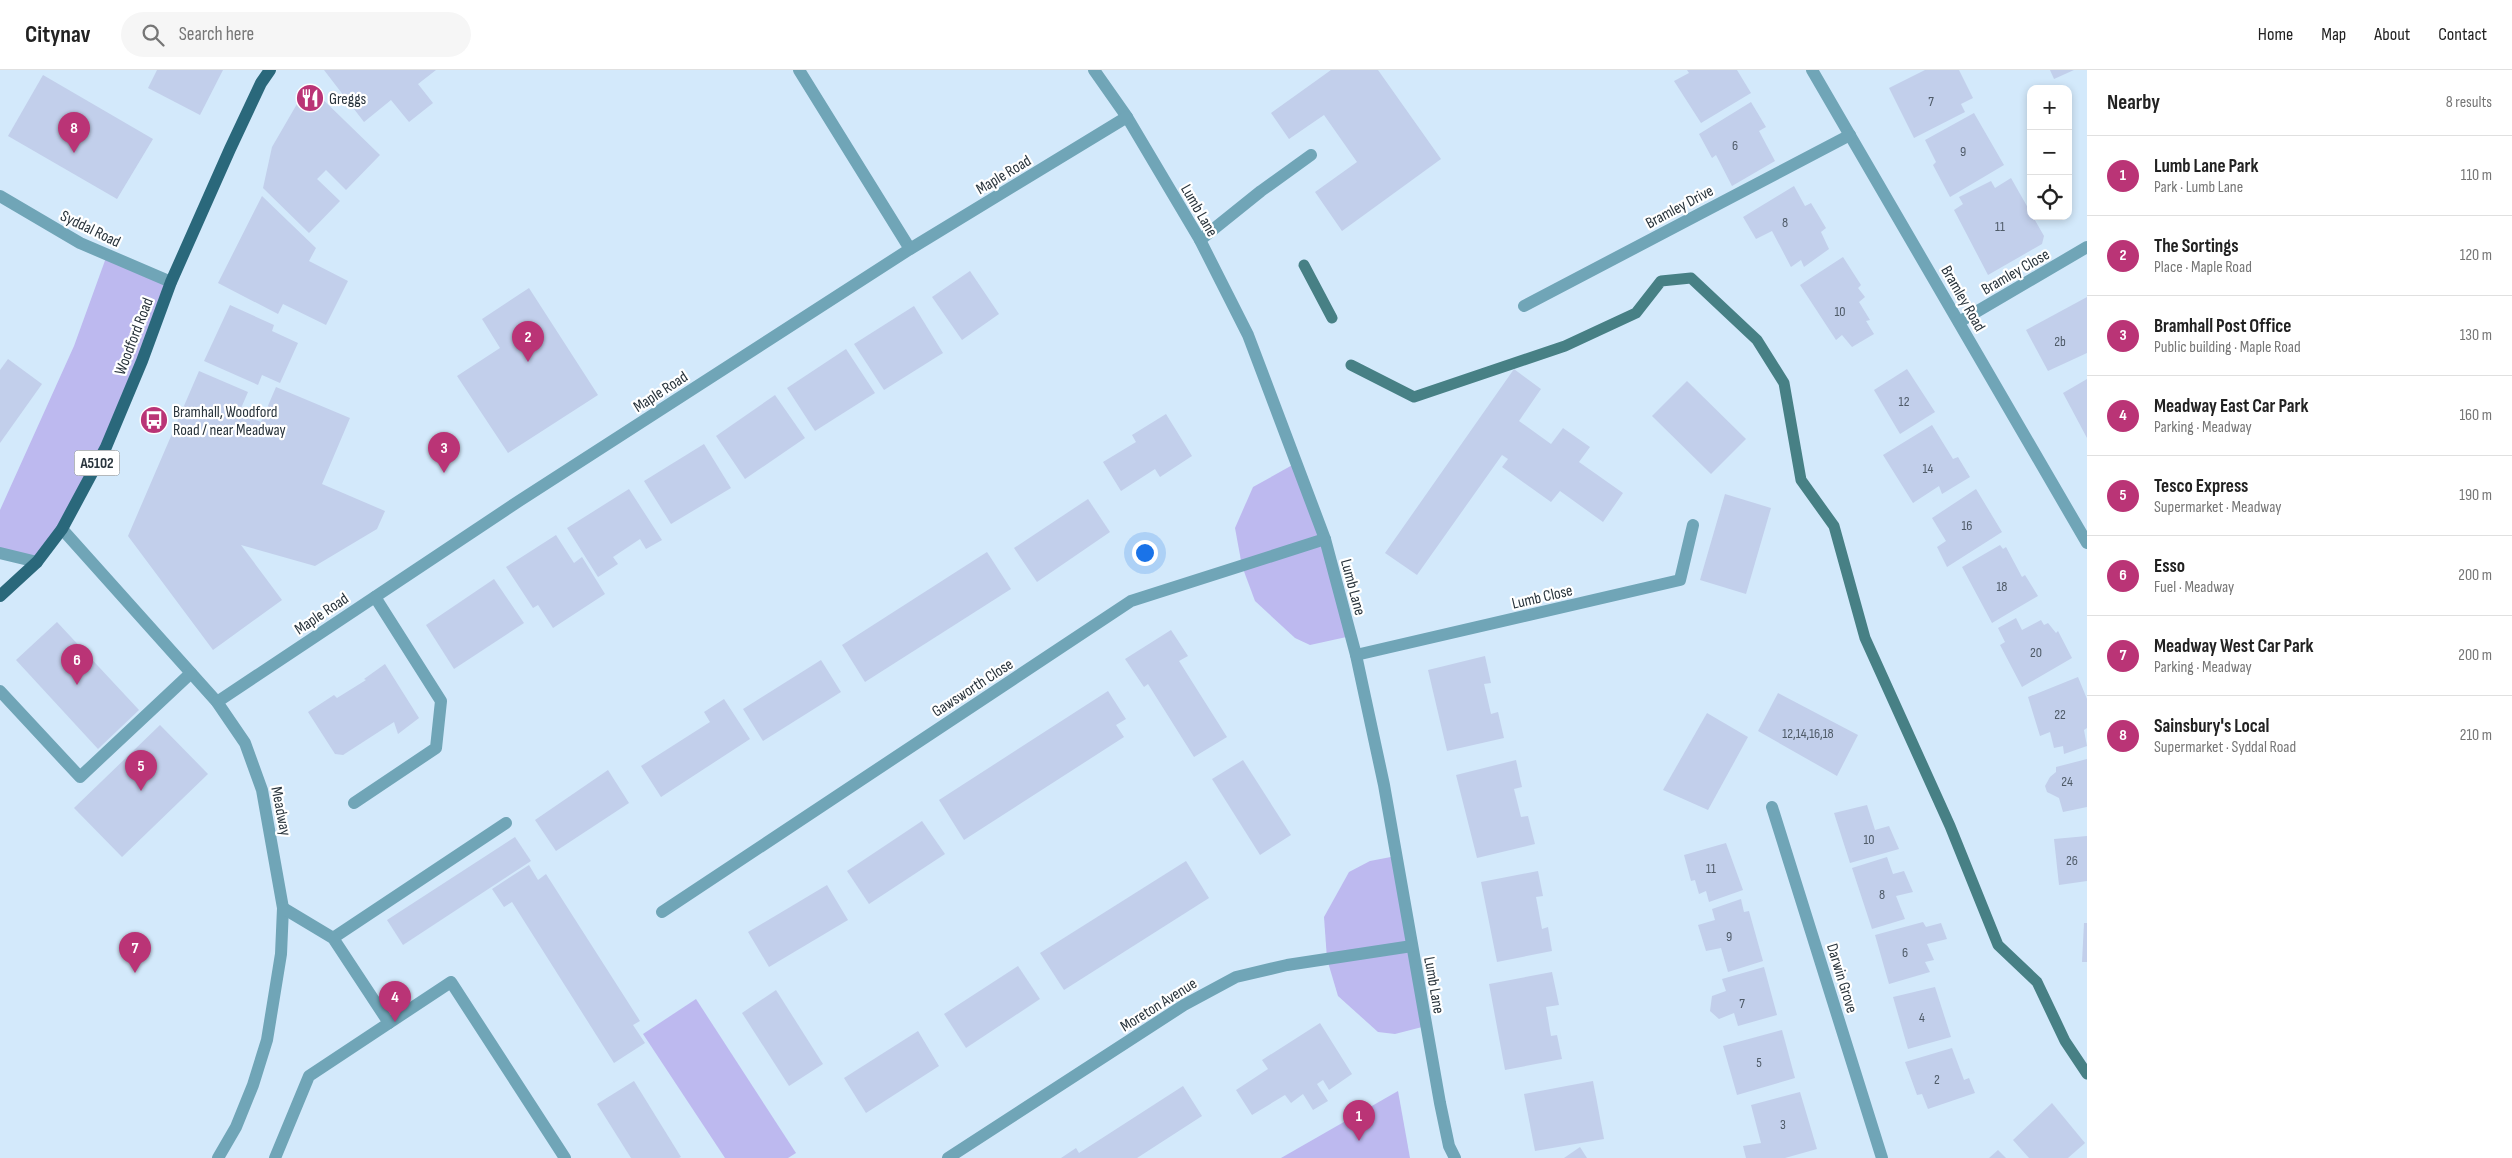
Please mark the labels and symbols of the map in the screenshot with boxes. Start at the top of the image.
restaurant icon: Greggs [295,83,325,113]
place label: Greggs [329,90,367,109]
house number: 7 [1928,93,1934,110]
pin: 8 [58,112,90,153]
house number: 6 [1732,137,1738,154]
house number: 9 [1960,143,1966,160]
street label: Maple Road [973,151,1035,199]
street label: Lumb Lane [1176,181,1221,240]
street label: Bramley Drive [1643,182,1717,233]
street label: Syddal Road [57,207,124,252]
house number: 8 [1782,214,1788,231]
house number: 11 [1995,218,2005,235]
street label: Bramley Close [1978,245,2053,299]
street label: Bramley Road [1936,263,1989,335]
street label: Woodford Road [111,295,158,378]
house number: 10 [1834,303,1846,320]
pin: 2 [512,321,544,362]
house number: 2b [2054,333,2066,350]
street label: Maple Road [630,368,692,417]
house number: 12 [1899,393,1910,410]
place label: Bramhall, Woodford Road / near Meadway [173,403,286,440]
bus stop icon: Bramhall, Woodford Road / near Meadway [139,405,169,435]
pin: 3 [428,432,460,473]
road number: A5102 [74,450,120,476]
house number: 14 [1923,460,1934,477]
house number: 16 [1961,517,1973,534]
your location [1132,540,1158,566]
street label: Lumb Lane [1336,557,1369,618]
house number: 18 [1996,578,2008,595]
street label: Lumb Close [1510,581,1574,614]
street label: Maple Road [291,589,352,639]
pin: 6 [61,644,93,685]
house number: 20 [2030,644,2042,661]
street label: Gawsworth Close [929,655,1017,722]
house number: 22 [2054,706,2066,723]
house number: 12,14,16,18 [1782,725,1834,742]
pin: 5 [125,750,157,791]
house number: 24 [2061,773,2073,790]
street label: Meadway [266,785,295,838]
house number: 10 [1863,831,1875,848]
house number: 26 [2066,852,2078,869]
house number: 11 [1706,860,1716,877]
house number: 8 [1879,886,1885,903]
house number: 9 [1726,928,1732,945]
pin: 7 [119,932,151,973]
street label: Darwin Grove [1822,941,1861,1015]
house number: 6 [1902,944,1908,961]
street label: Lumb Lane [1419,955,1448,1015]
street label: Moreton Avenue [1117,974,1201,1036]
pin: 4 [379,981,411,1022]
house number: 7 [1739,995,1745,1012]
house number: 4 [1919,1009,1925,1026]
house number: 5 [1756,1054,1762,1071]
house number: 2 [1934,1071,1940,1088]
pin: 1 [1343,1100,1375,1141]
house number: 3 [1780,1116,1786,1133]

